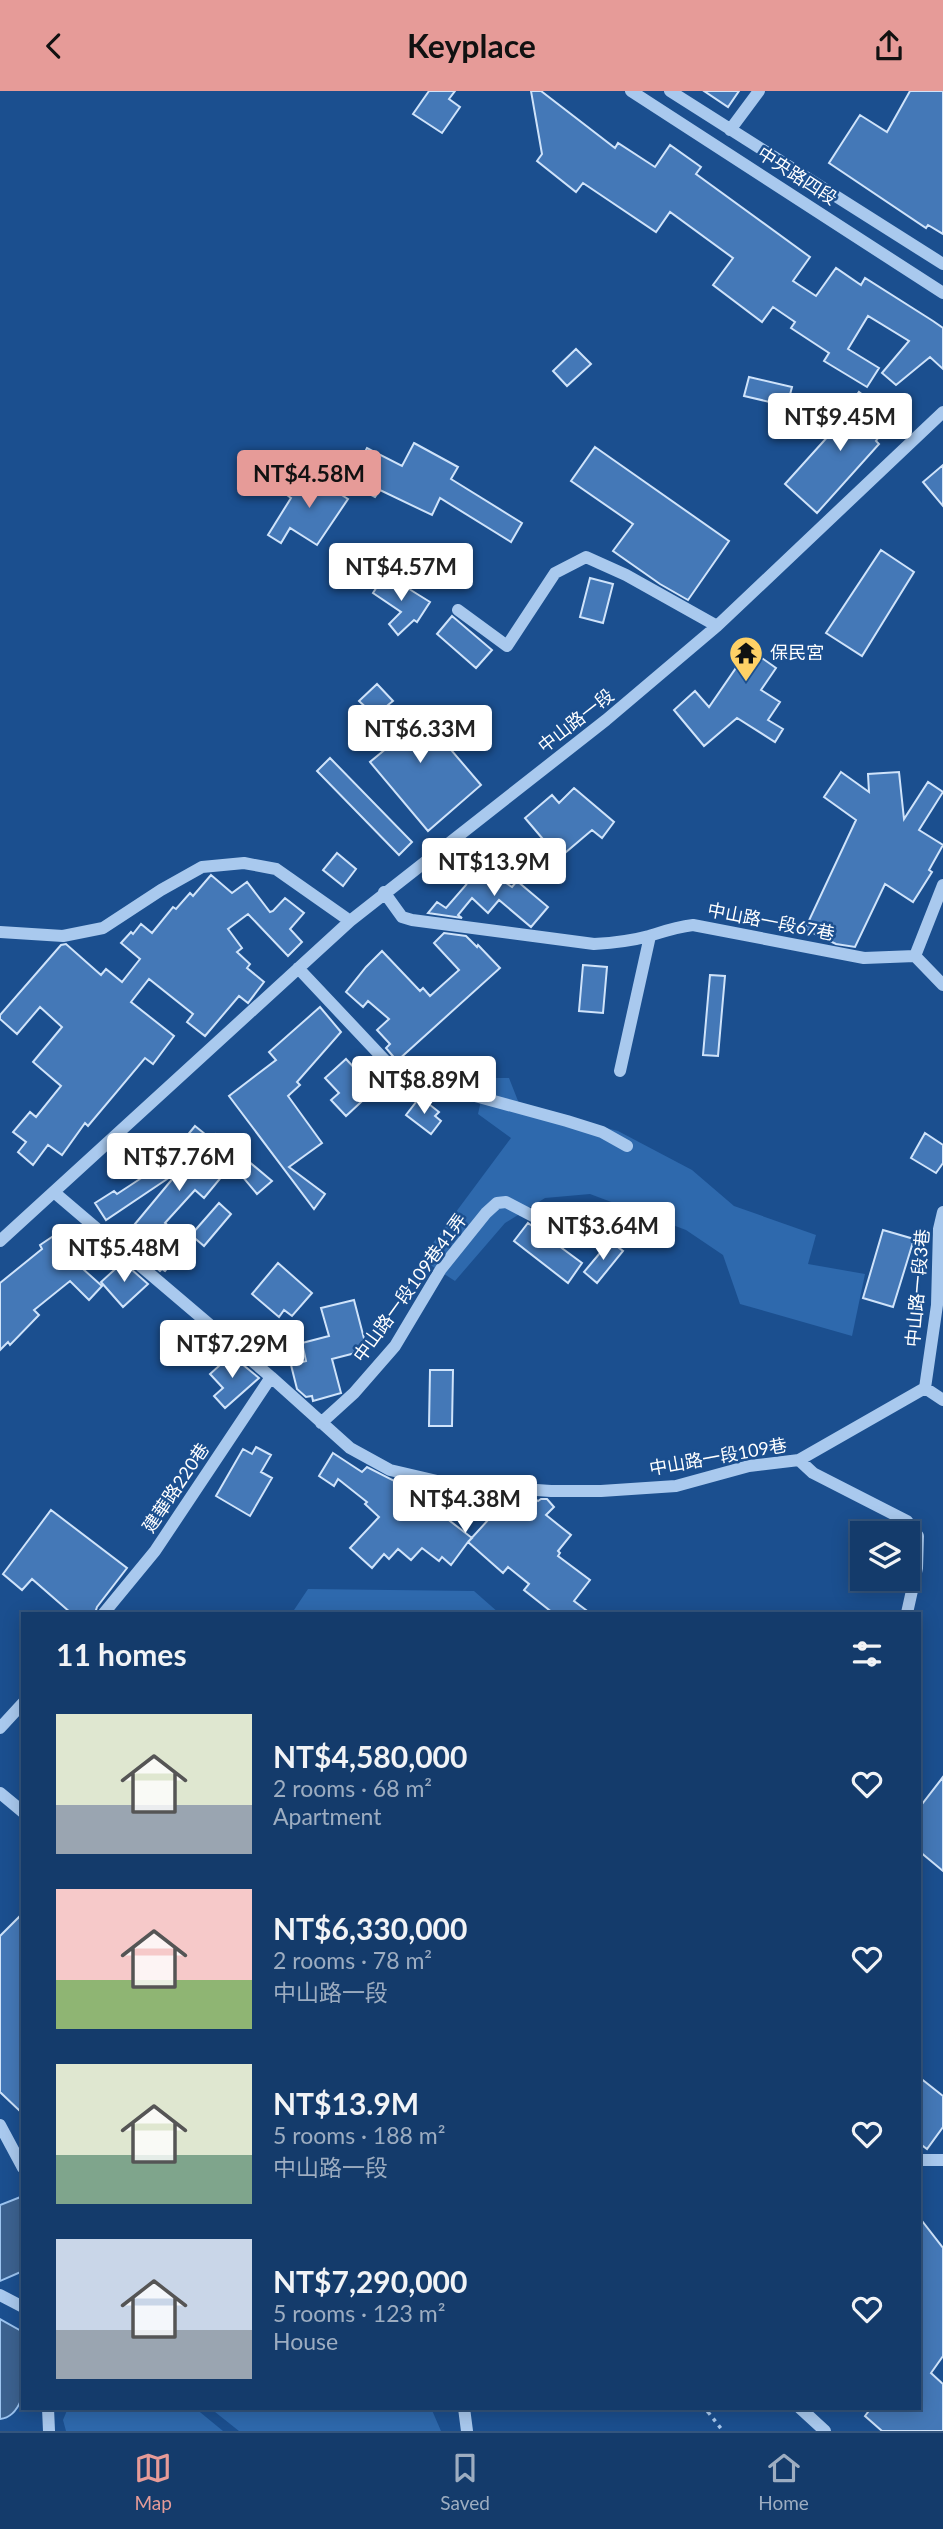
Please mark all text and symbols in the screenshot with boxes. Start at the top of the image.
text: Keyplace [407,26,536,65]
icon: back [35,27,73,65]
icon: share [870,27,908,65]
street label: 中央路四段 [754,141,841,209]
pin: NT$9.45M [768,393,912,453]
text: NT$9.45M [784,402,896,430]
pin: NT$4.58M [237,451,381,510]
text: NT$4.58M [253,459,365,487]
pin: NT$4.57M [329,543,473,603]
text: NT$4.57M [345,552,457,580]
temple icon: 保民宮 [727,634,765,683]
place label: 保民宮 [770,641,824,663]
street label: 中山路一段 [533,684,618,757]
pin: NT$6.33M [348,705,492,765]
text: NT$6.33M [364,714,476,742]
pin: NT$13.9M [422,839,566,898]
text: NT$13.9M [438,847,550,875]
street label: 中山路一段67巷 [706,898,837,944]
pin: NT$8.89M [352,1056,496,1116]
text: NT$8.89M [368,1065,480,1093]
pin: NT$7.76M [107,1133,251,1193]
text: NT$7.76M [123,1142,235,1170]
pin: NT$3.64M [531,1203,675,1262]
street label: 中山路一段109巷41弄 [348,1209,470,1366]
text: NT$3.64M [547,1211,659,1239]
pin: NT$5.48M [52,1225,196,1284]
street label: 中山路一段3巷 [901,1228,933,1348]
text: NT$5.48M [68,1233,180,1261]
pin: NT$7.29M [160,1321,304,1380]
text: NT$7.29M [176,1329,288,1357]
street label: 中山路一段109巷 [647,1433,788,1479]
street label: 建華路220巷 [137,1438,213,1536]
pin: NT$4.38M [393,1475,537,1535]
text: NT$4.38M [409,1484,521,1512]
map controls [850,1521,920,1591]
button: layers [850,1521,920,1591]
icon: filters [848,1635,886,1673]
text: 11 homes [56,1636,187,1672]
text: NT$4,580,000 [273,1738,467,1774]
icon: home [112,1742,196,1826]
icon: heart [848,1765,886,1803]
text: 2 rooms · 68 m² [273,1774,432,1802]
text: Apartment [273,1802,381,1830]
text: NT$6,330,000 [273,1910,467,1946]
icon: home [112,1917,196,2001]
icon: heart [848,1940,886,1978]
text: 2 rooms · 78 m² [273,1946,432,1974]
text: 中山路一段 [273,1978,388,2006]
text: NT$13.9M [273,2085,419,2121]
icon: home [112,2092,196,2176]
icon: heart [848,2115,886,2153]
text: 5 rooms · 188 m² [273,2121,445,2149]
text: 中山路一段 [273,2153,388,2181]
text: NT$7,290,000 [273,2263,467,2299]
icon: home [112,2267,196,2351]
icon: heart [848,2290,886,2328]
text: 5 rooms · 123 m² [273,2299,445,2327]
text: House [273,2327,338,2355]
tab: Map [134,2449,172,2514]
tab: Saved [440,2449,490,2514]
tab: Home [758,2449,809,2514]

